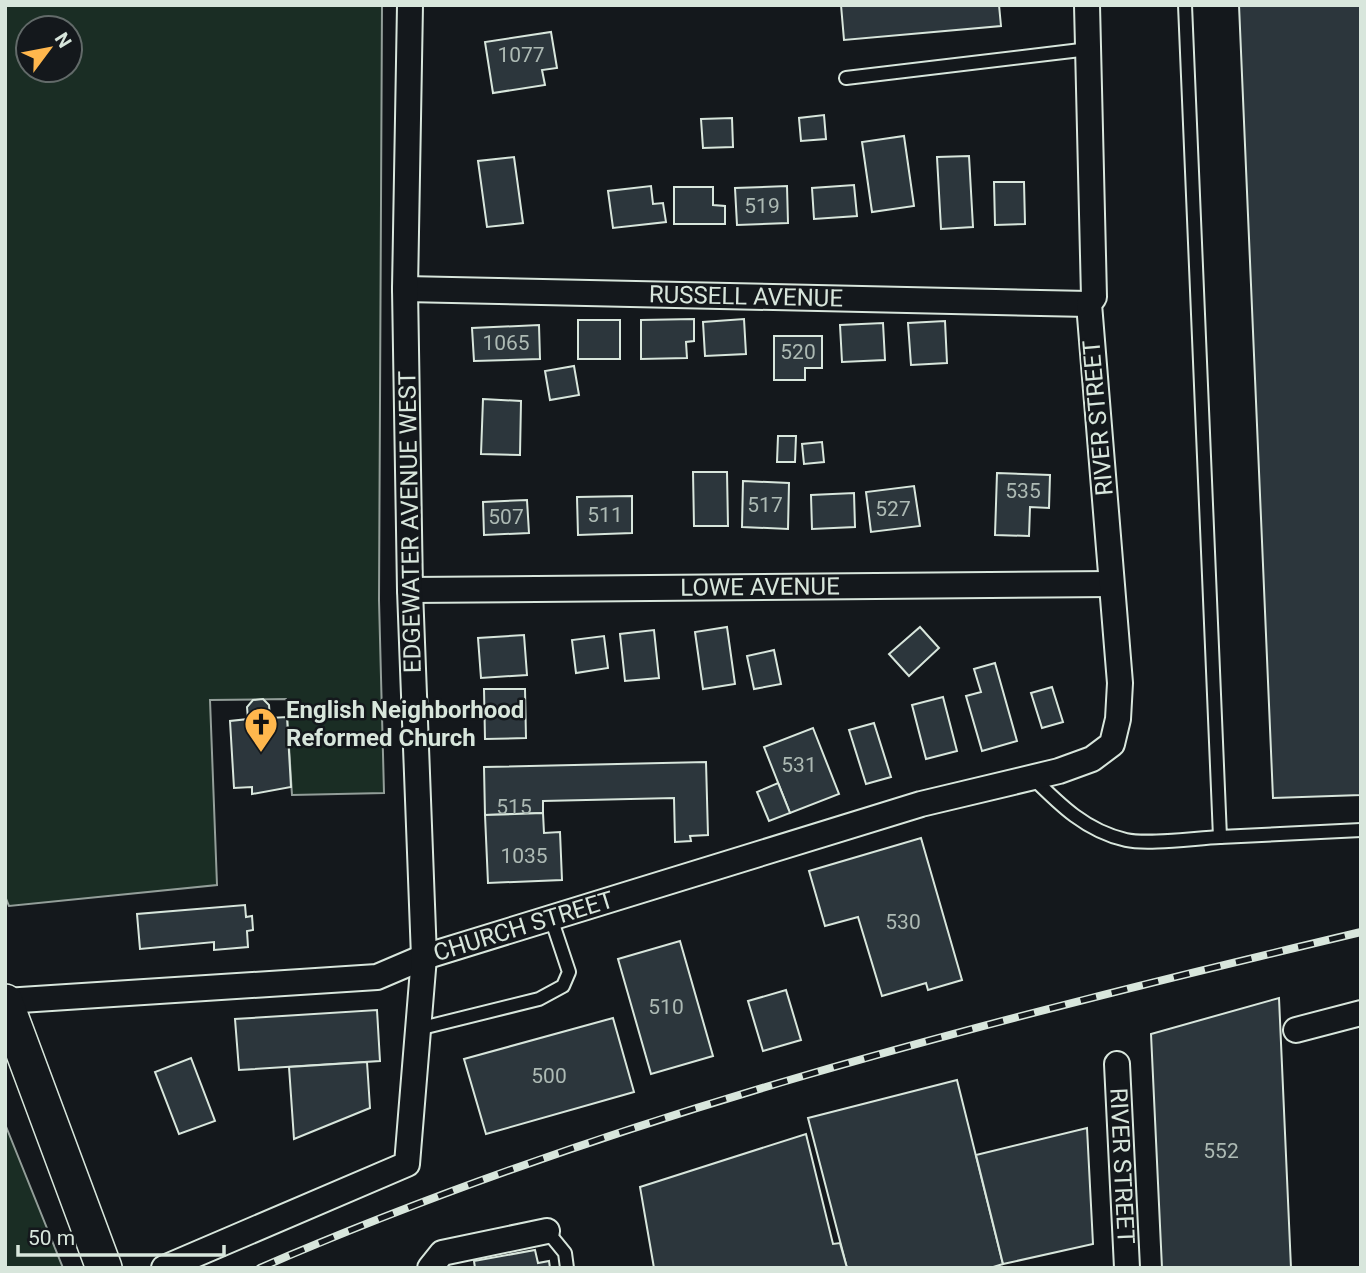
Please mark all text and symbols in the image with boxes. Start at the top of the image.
north arrow [14,14,84,84]
text: N [50,28,76,52]
house number: 1077 [497,43,545,67]
house number: 519 [744,194,780,218]
street label: RUSSELL AVENUE [649,280,843,313]
house number: 1065 [482,331,530,355]
street label: RIVER STREET [1077,339,1119,497]
house number: 520 [780,340,816,364]
street label: EDGEWATER AVENUE WEST [393,371,427,673]
house number: 535 [1005,479,1041,503]
house number: 517 [747,493,783,517]
house number: 527 [875,497,911,521]
house number: 511 [587,503,623,527]
house number: 507 [488,505,524,529]
street label: LOWE AVENUE [680,572,840,602]
place label: English Neighborhood Reformed Church [286,696,524,752]
church icon: English Neighborhood Reformed Church [242,705,280,754]
house number: 531 [781,753,817,777]
house number: 515 [496,795,532,819]
house number: 1035 [500,844,548,868]
street label: CHURCH STREET [430,885,617,967]
house number: 530 [885,910,921,934]
house number: 510 [648,995,684,1019]
house number: 500 [531,1064,567,1088]
street label: RIVER STREET [1104,1087,1140,1245]
house number: 552 [1203,1139,1239,1163]
scale bar [18,1214,224,1258]
text: 50 m [28,1226,75,1250]

